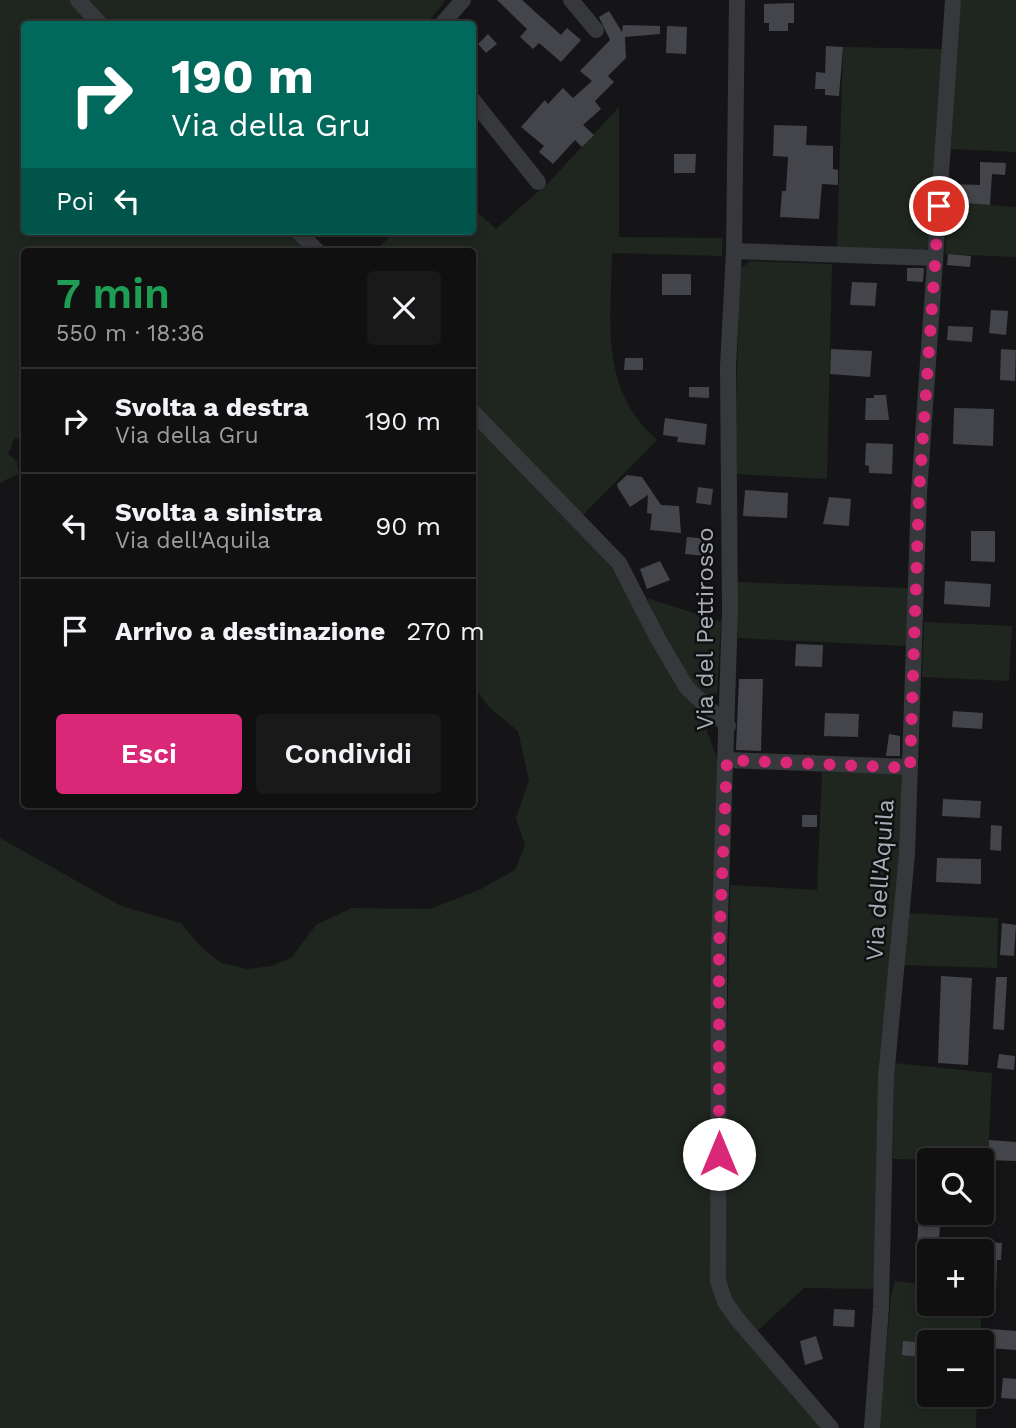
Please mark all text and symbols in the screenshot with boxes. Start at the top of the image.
text: 190 m [171,47,314,105]
icon: right [56,49,147,140]
text: Via della Gru [171,106,371,144]
pin [909,176,969,236]
icon: left [108,182,146,220]
text: Poi [56,186,94,216]
icon: arrive [920,187,958,225]
text: 7 min [56,269,170,318]
button: close [367,271,441,345]
text: 550 m · 18:36 [56,320,205,347]
text: Svolta a destra [115,392,308,422]
icon: right [56,402,94,440]
text: 190 m [365,406,441,436]
text: Via della Gru [115,422,259,449]
text: Svolta a sinistra [115,497,322,527]
icon: left [56,507,94,545]
text: 90 m [375,511,441,541]
text: Via dell'Aquila [115,527,270,554]
street label: Via del Pettirosso [691,527,719,731]
icon: arrive [56,612,94,650]
text: Arrivo a destinazione [115,616,385,646]
text: 270 m [406,616,485,646]
button: Esci [56,714,242,794]
button: Condividi [256,714,441,794]
street label: Via dell'Aquila [860,798,900,962]
position arrow [682,1117,756,1191]
map controls [917,1148,994,1407]
button: search [917,1148,994,1225]
button: + [917,1239,994,1316]
button: − [917,1330,994,1407]

